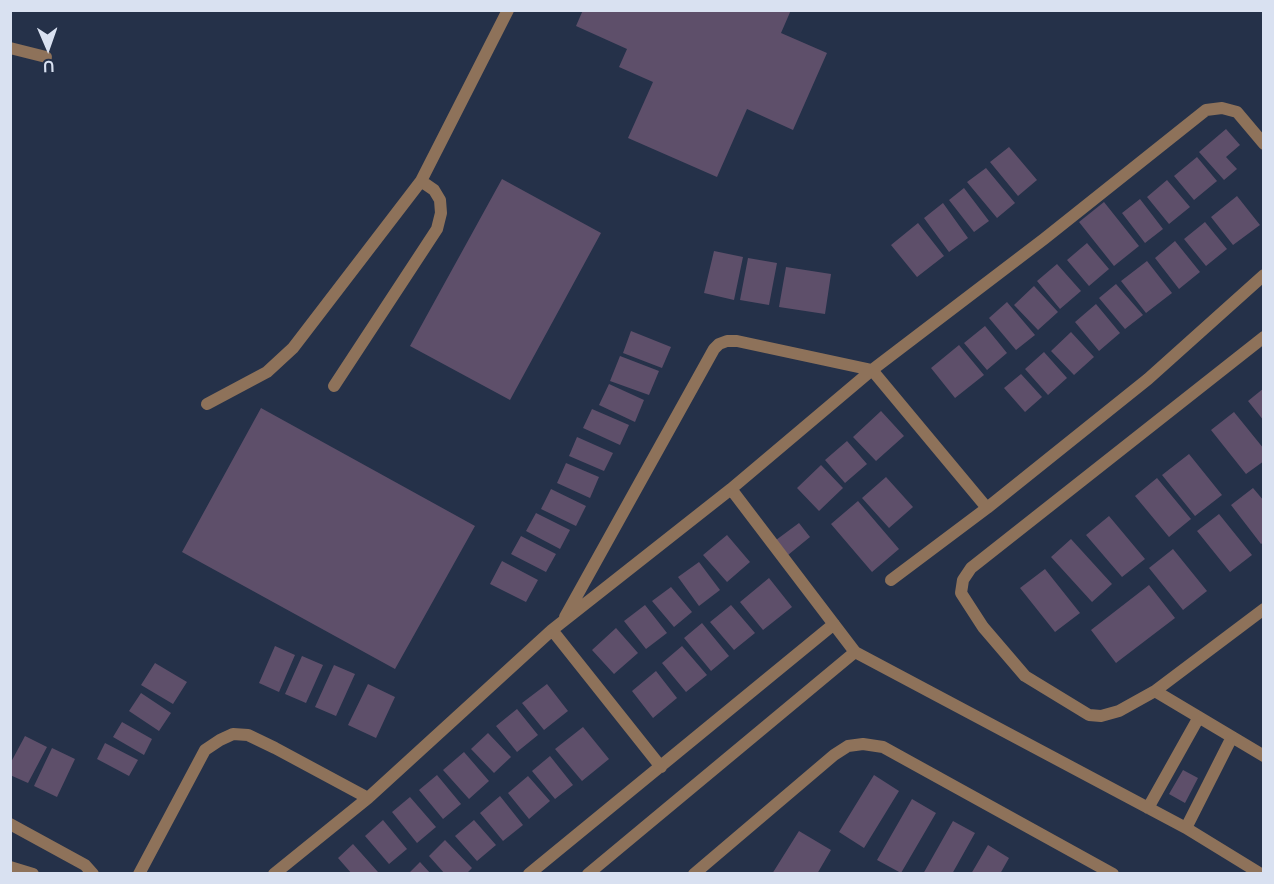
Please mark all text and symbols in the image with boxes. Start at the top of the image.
north arrow [18,18,78,78]
text: U [43,57,55,76]

